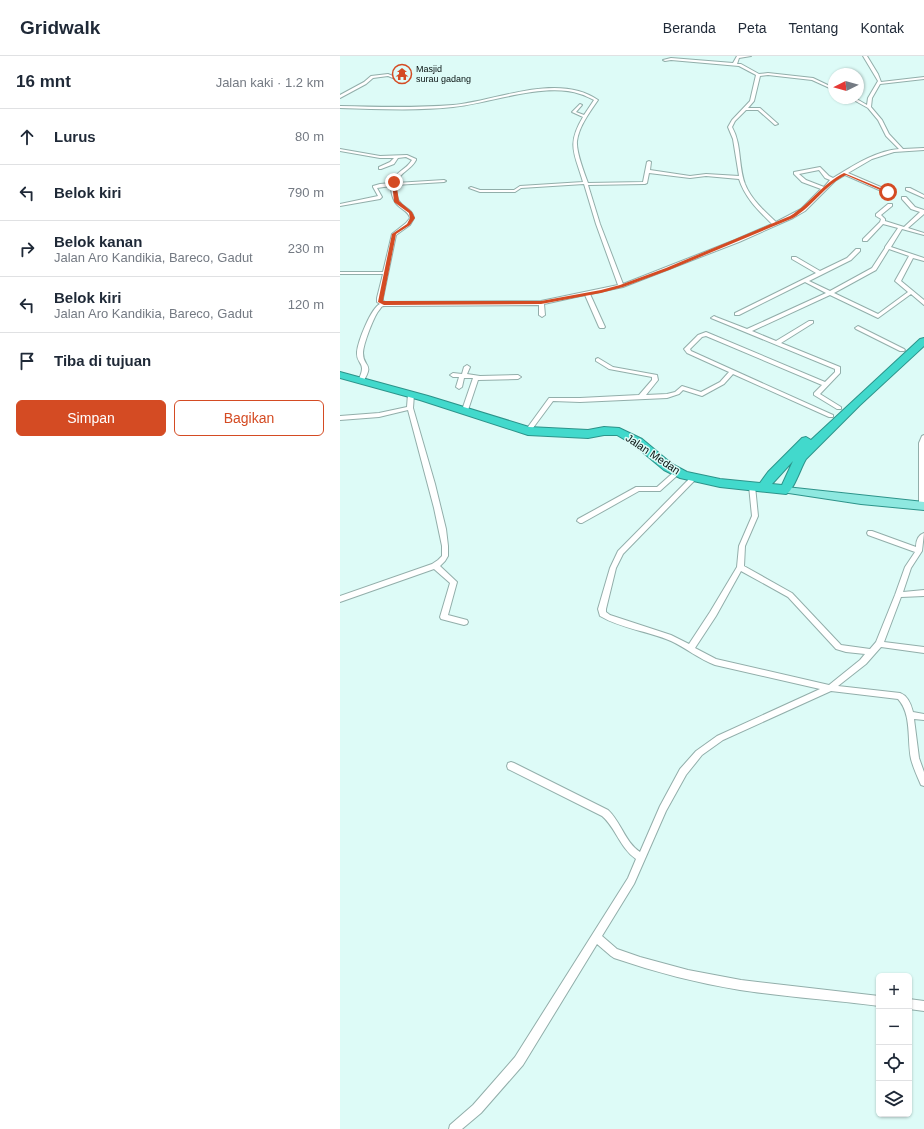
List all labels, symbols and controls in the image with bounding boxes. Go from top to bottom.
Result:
text: Gridwalk [20,17,100,38]
text: Beranda [663,20,716,36]
text: Peta [738,20,767,36]
text: Tentang [789,20,838,36]
text: Kontak [860,20,904,36]
temple icon: Masjid surau gadang [391,63,413,85]
place label: Masjid surau gadang [416,64,471,84]
north arrow [828,68,864,104]
text: 16 mnt [16,72,71,91]
text: Jalan kaki · 1.2 km [216,75,324,90]
icon: ahead [16,126,38,148]
text: Lurus [54,128,96,145]
text: 80 m [295,129,324,144]
route end [385,173,403,191]
icon: left [16,182,38,204]
route start [879,183,897,201]
text: Belok kiri [54,184,122,201]
text: 790 m [288,185,324,200]
text: Belok kanan [54,233,142,250]
icon: right [16,238,38,260]
text: 230 m [288,241,324,256]
text: Jalan Aro Kandikia, Bareco, Gadut [54,250,253,265]
text: Belok kiri [54,289,122,306]
icon: left [16,294,38,316]
text: 120 m [288,297,324,312]
text: Jalan Aro Kandikia, Bareco, Gadut [54,306,253,321]
icon: arrive [16,350,38,372]
text: Tiba di tujuan [54,352,151,369]
button: Simpan [16,400,166,436]
button: Bagikan [174,400,324,436]
street label: Jalan Medan [624,431,682,477]
map controls [876,973,912,1117]
button: + [876,973,912,1009]
button: − [876,1009,912,1045]
button: locate [876,1045,912,1081]
button: layers [876,1081,912,1117]

